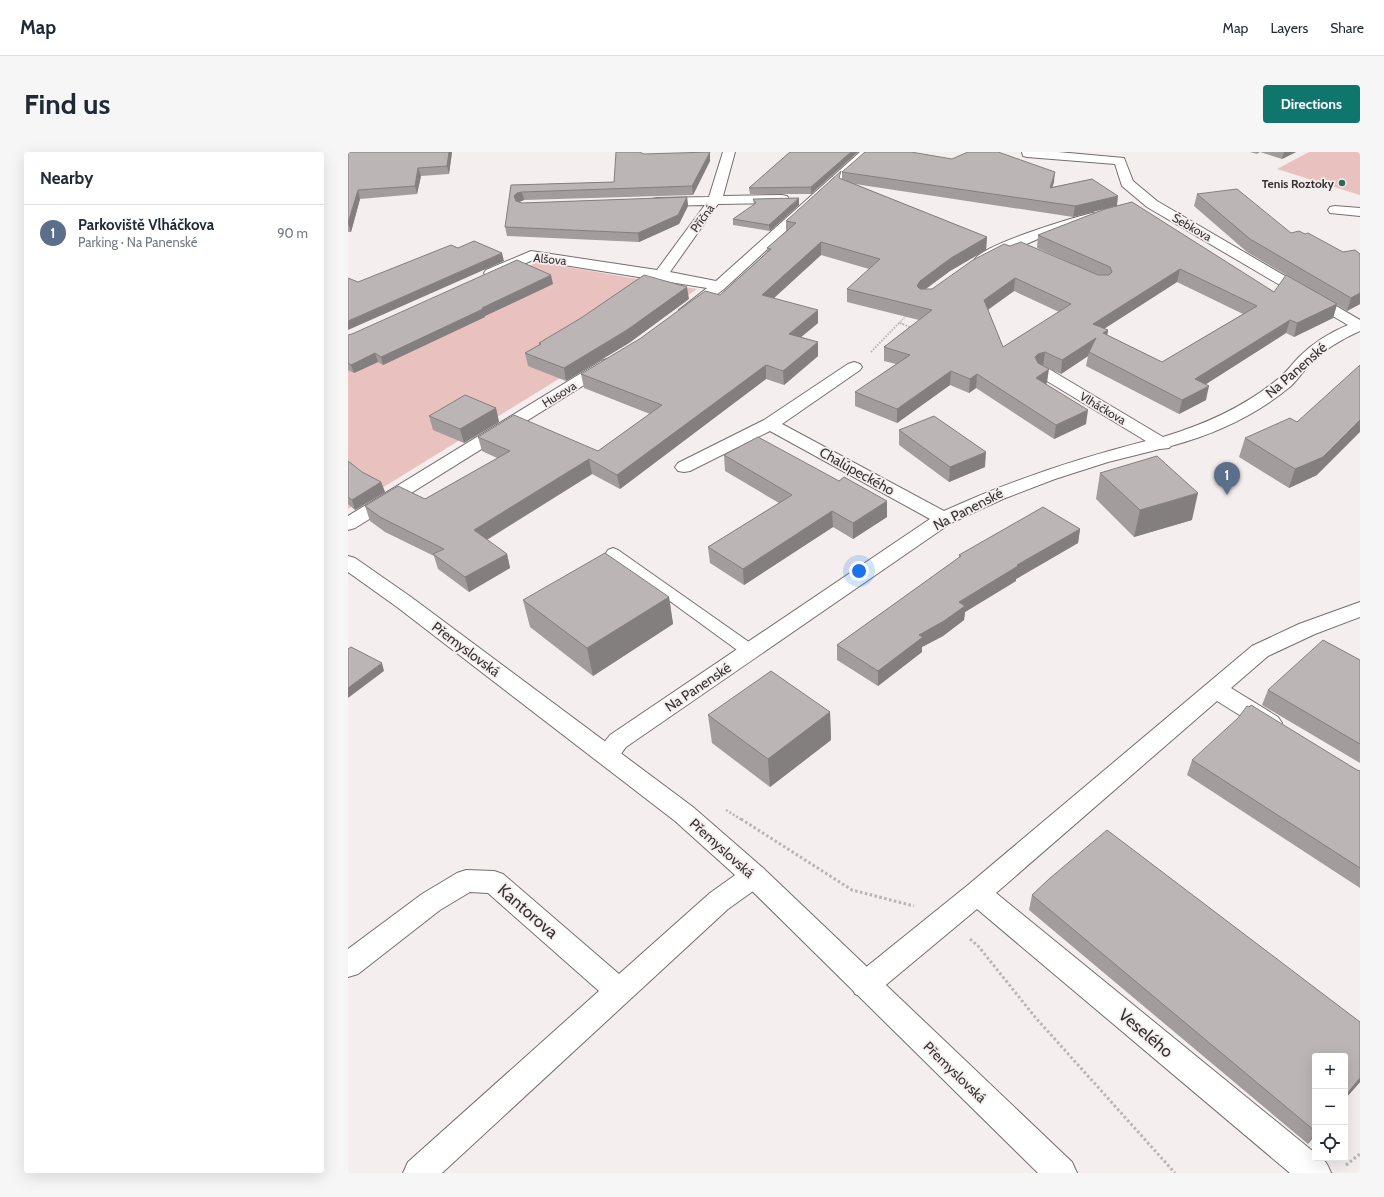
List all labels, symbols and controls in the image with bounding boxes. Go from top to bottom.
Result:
text: Map [20,16,56,39]
text: Map [1223,19,1248,37]
text: Layers [1270,19,1308,37]
text: Share [1330,19,1364,37]
button: Directions [1263,85,1360,123]
text: Find us [24,87,110,121]
text: Nearby [40,168,93,188]
place label: Tenis Roztoky [1262,176,1335,191]
marker: Tenis Roztoky [1337,178,1347,188]
street label: Příčná [687,201,717,235]
street label: Šebkova [1170,210,1215,244]
text: Parkoviště Vlháčkova [78,216,214,234]
text: 1 [51,225,55,241]
text: 90 m [277,225,308,241]
text: Parking · Na Panenské [78,234,197,250]
street label: Alšova [533,250,568,268]
street label: Na Panenské [1261,338,1331,402]
street label: Husova [539,378,579,410]
street label: Vlháčkova [1077,388,1129,428]
street label: Chalúpeckého [816,443,898,499]
pin: 1 [1214,462,1240,495]
street label: Na Panenské [930,484,1006,534]
your location [849,561,869,581]
street label: Přemyslovská [428,617,504,681]
street label: Na Panenské [662,658,734,716]
street label: Přemyslovská [686,814,758,882]
street label: Kantorova [494,880,563,943]
street label: Veselého [1115,1004,1177,1062]
street label: Přemyslovská [920,1037,991,1107]
map controls [1312,1053,1348,1161]
button: + [1312,1053,1348,1089]
button: − [1312,1089,1348,1125]
button: locate [1312,1125,1348,1161]

